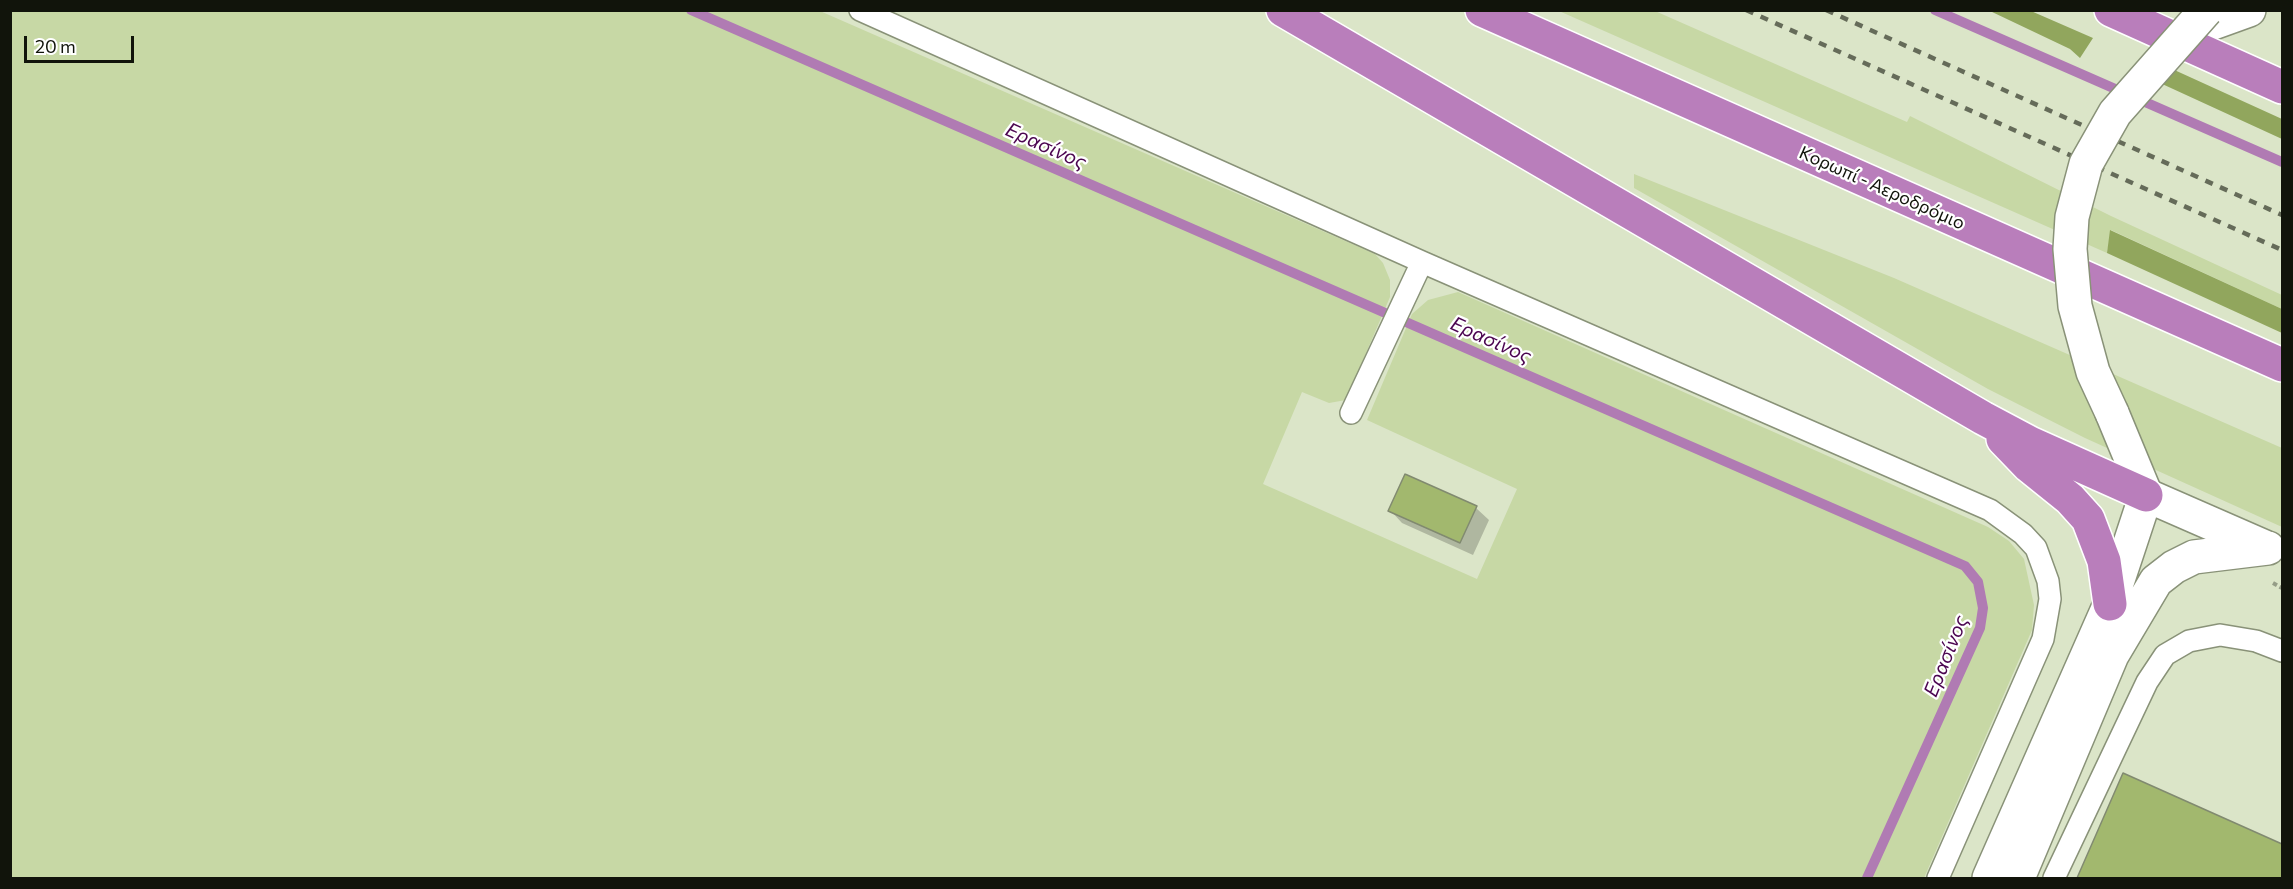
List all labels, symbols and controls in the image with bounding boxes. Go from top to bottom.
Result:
scale bar [27,24,136,62]
text: 20 m [35,35,76,57]
water label: Ερασίνος [1002,118,1090,174]
street label: Κορωπί - Αεροδρόμιο [1796,142,1968,234]
water label: Ερασίνος [1447,312,1535,368]
water label: Ερασίνος [1919,612,1973,700]

